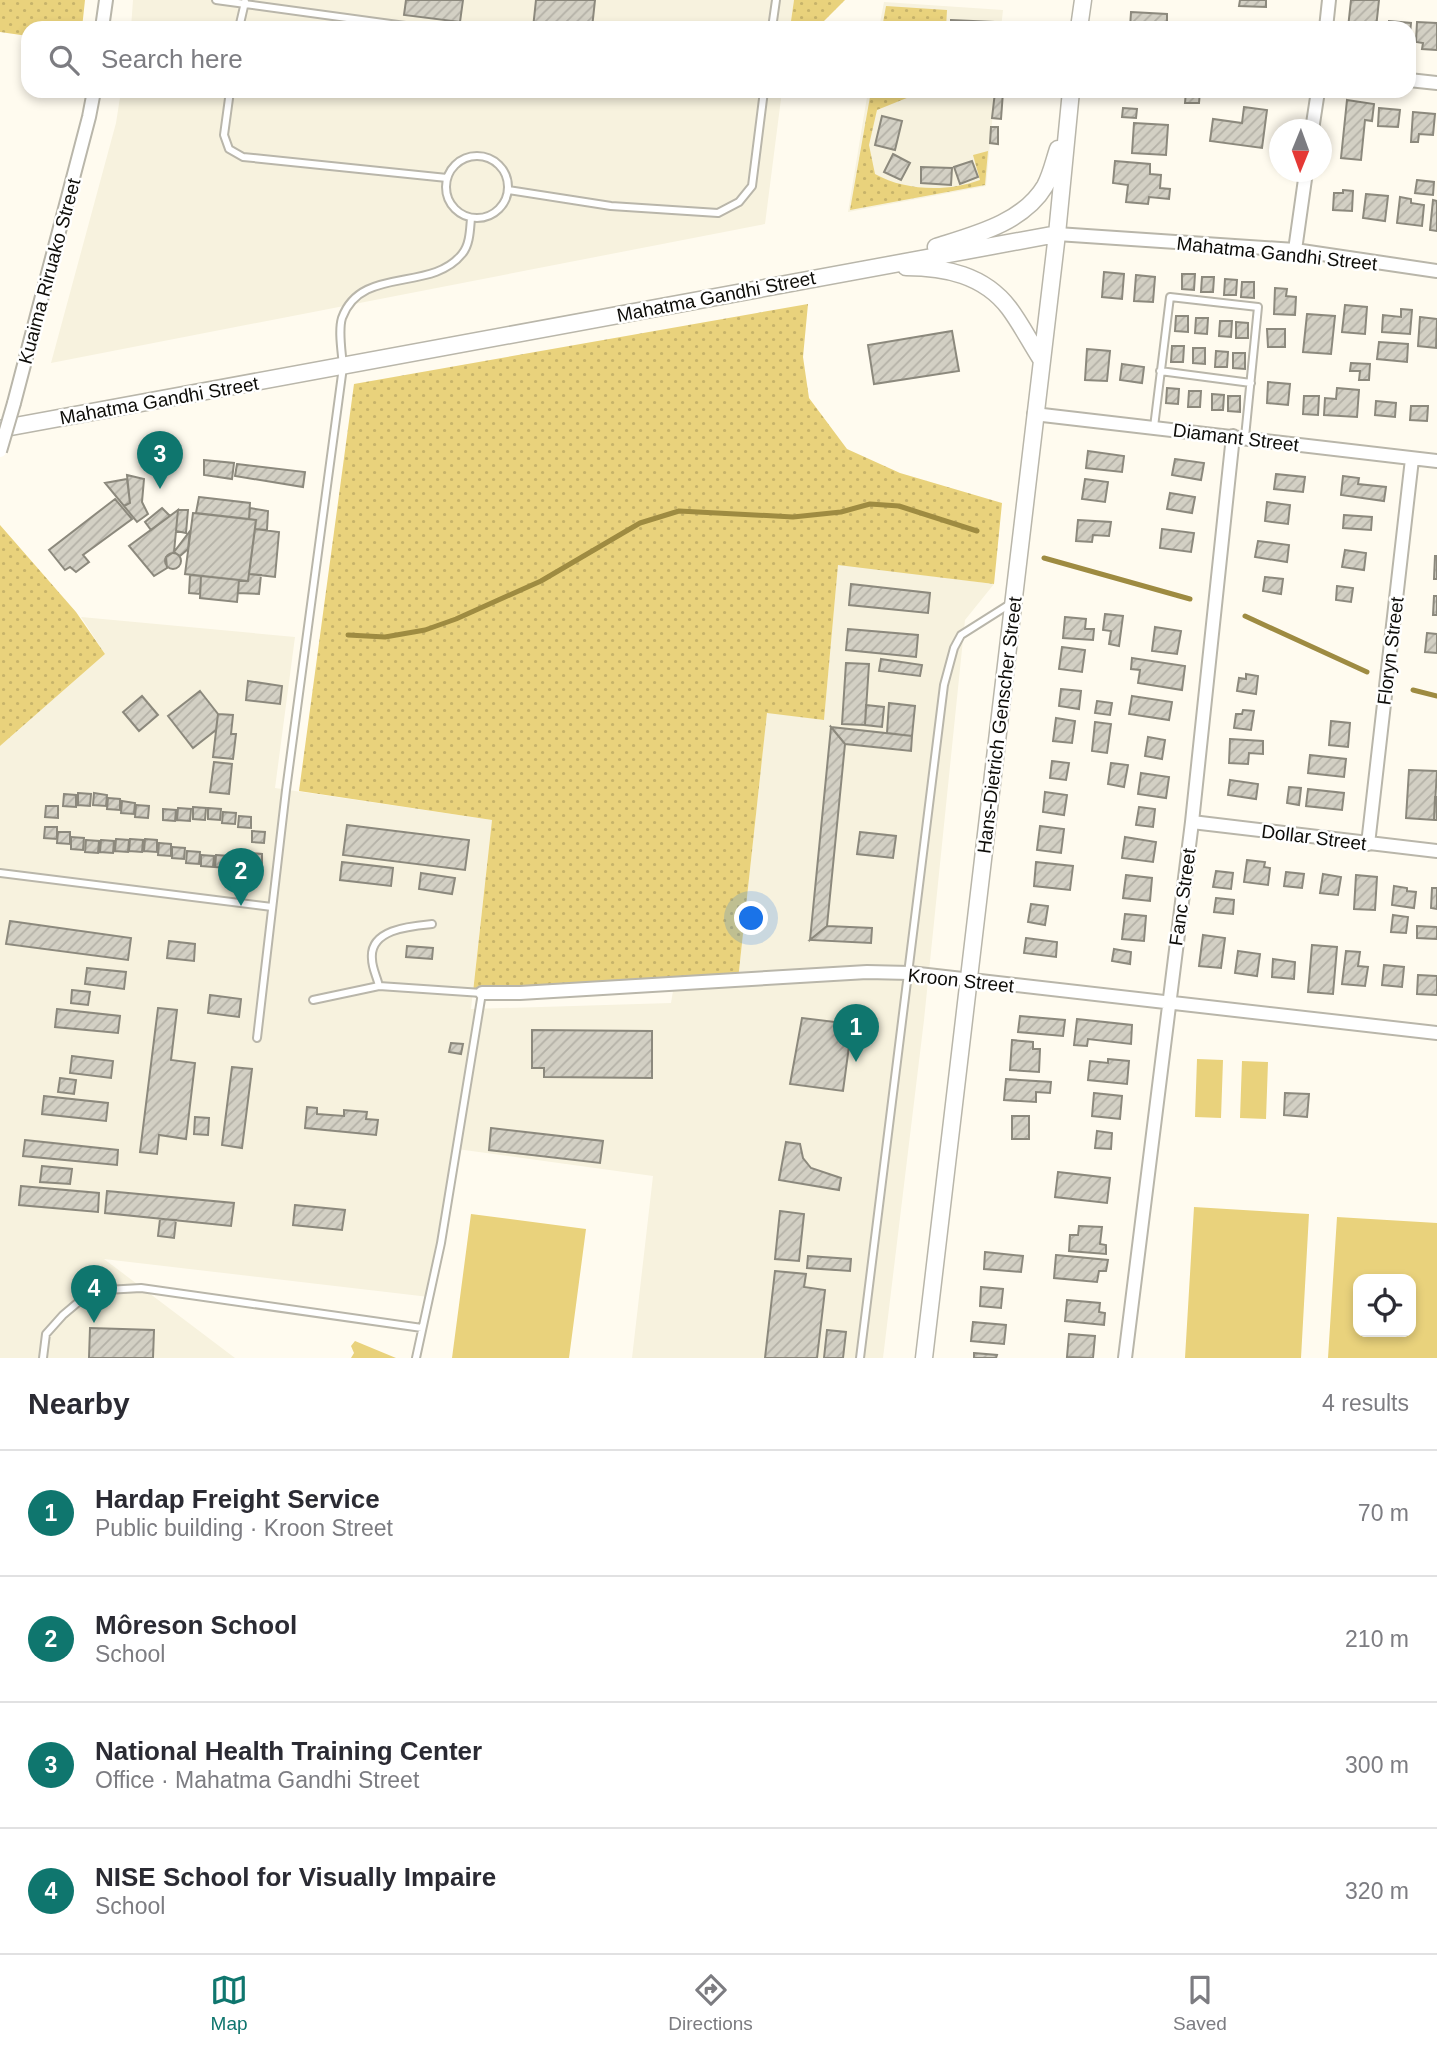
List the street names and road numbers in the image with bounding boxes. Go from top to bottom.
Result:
street label: Kuaima Riruako Street [15,175,85,366]
street label: Mahatma Gandhi Street [1176,233,1379,275]
street label: Mahatma Gandhi Street [615,267,818,326]
street label: Mahatma Gandhi Street [58,373,261,428]
street label: Diamant Street [1172,419,1301,456]
street label: Hans-Dietrich Genscher Street [973,595,1026,855]
street label: Floryn Street [1373,595,1408,706]
street label: Dollar Street [1260,821,1368,854]
street label: Fanc Street [1165,846,1200,947]
street label: Kroon Street [907,964,1016,997]

